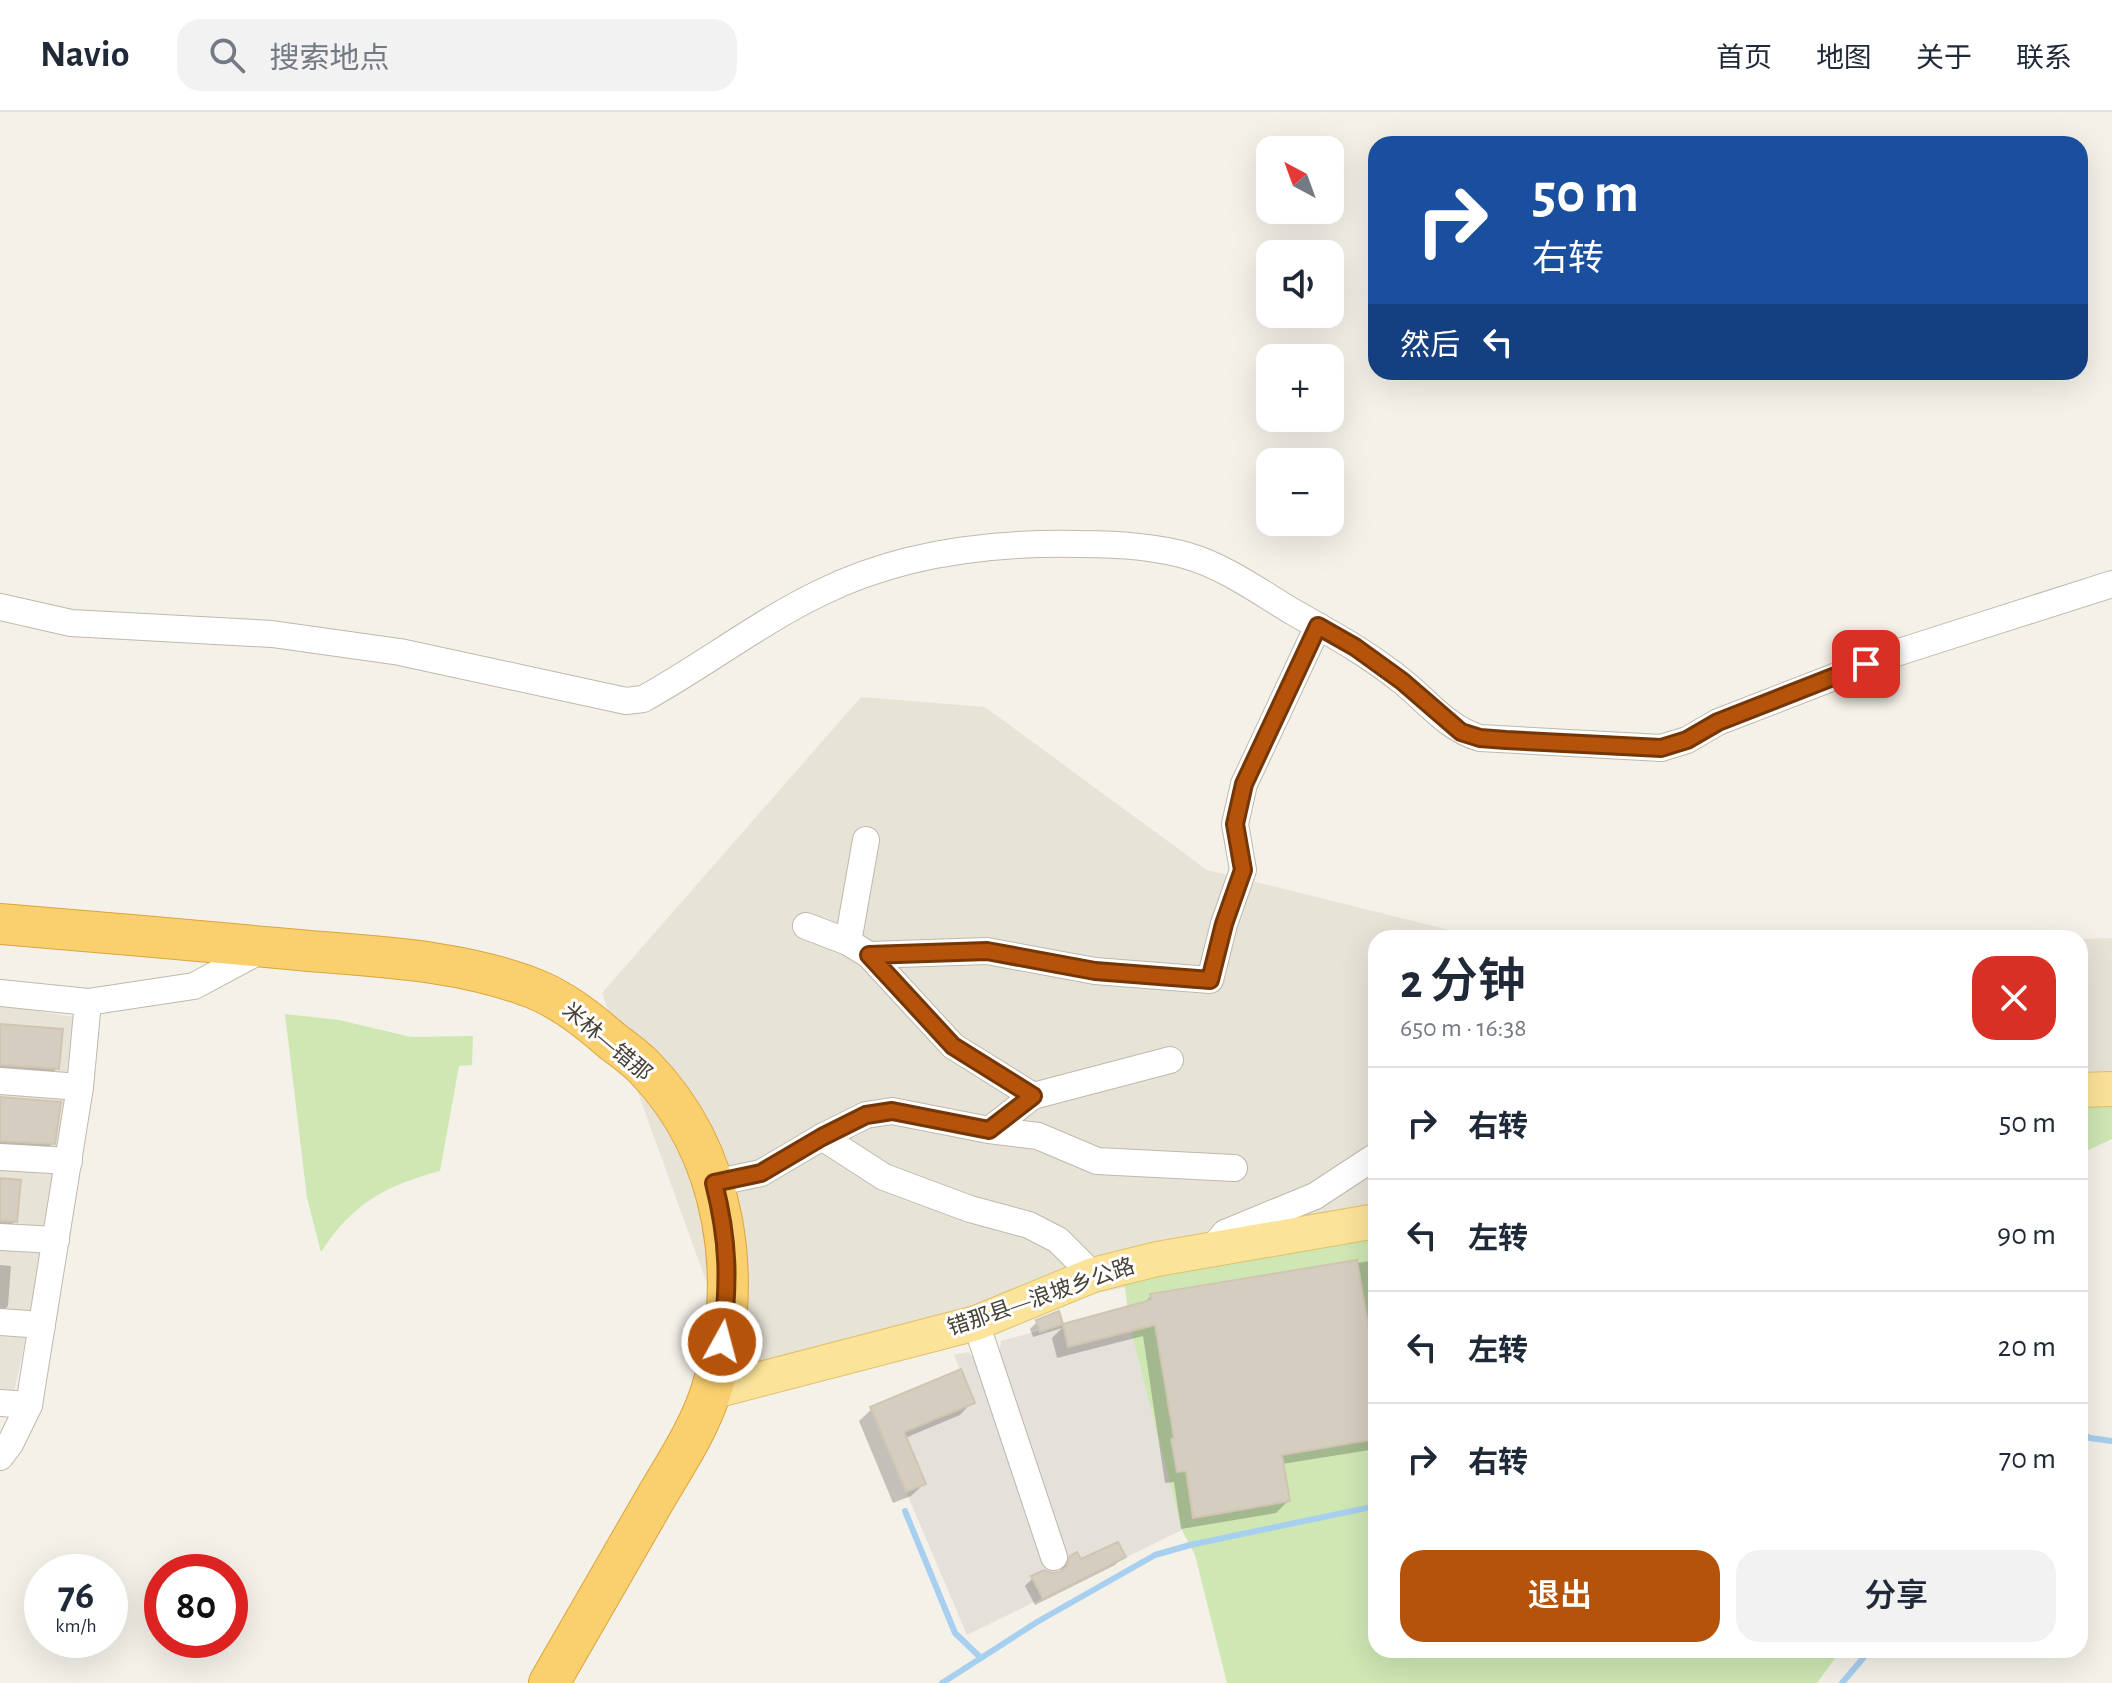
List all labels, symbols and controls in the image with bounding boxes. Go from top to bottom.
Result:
search box [177,19,737,91]
icon: search [205,33,249,77]
text: Navio [40,36,129,74]
text: 搜索地点 [269,44,389,74]
text: 首页 [1716,45,1772,73]
text: 地图 [1816,45,1872,73]
text: 关于 [1916,45,1972,73]
text: 联系 [2016,45,2072,73]
north arrow [1256,136,1344,224]
map controls [1256,136,1344,536]
text: 50 m [1532,166,1639,222]
icon: right [1400,168,1504,272]
button: sound [1256,240,1344,328]
text: 右转 [1532,241,1604,277]
icon: left [1476,320,1520,364]
text: 然后 [1400,331,1460,361]
button: + [1256,344,1344,432]
button: − [1256,448,1344,536]
pin [1832,630,1900,698]
icon: arrive [1844,642,1888,686]
button: close [1972,956,2056,1040]
text: 2 分钟 [1400,959,1526,1007]
street label: 米林—错那 [558,998,656,1085]
text: 650 m · 16:38 [1400,1015,1527,1041]
icon: right [1400,1101,1444,1145]
text: 50 m [1999,1108,2056,1138]
text: 右转 [1468,1112,1528,1142]
icon: left [1400,1213,1444,1257]
text: 90 m [1997,1220,2056,1250]
text: 左转 [1468,1224,1528,1254]
street label: 错那县—浪坡乡公路 [944,1254,1137,1339]
position arrow [680,1300,764,1384]
icon: left [1400,1325,1444,1369]
text: 20 m [1998,1332,2056,1362]
text: 左转 [1468,1336,1528,1366]
icon: right [1400,1437,1444,1481]
text: 70 m [1999,1444,2056,1474]
text: 右转 [1468,1448,1528,1478]
button: 退出 [1400,1550,1720,1642]
button: 分享 [1736,1550,2056,1642]
speed limit sign: 80 [144,1554,248,1658]
text: 76 [58,1576,94,1616]
text: km/h [55,1616,97,1636]

